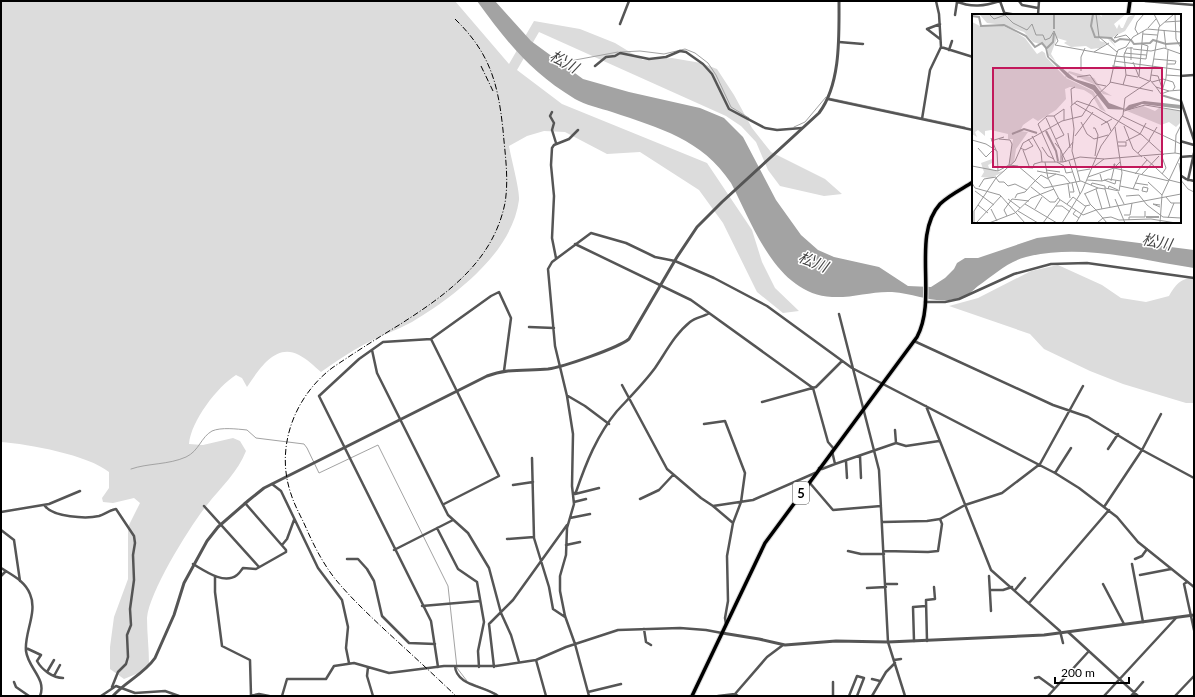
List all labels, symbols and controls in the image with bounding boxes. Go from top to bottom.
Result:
inset map [972,14,1181,223]
water label: 松川 [547,46,584,77]
water label: 松川 [1141,229,1176,253]
water label: 松川 [796,247,833,276]
road number: 5 [793,482,809,504]
scale bar [1055,659,1129,685]
text: 200 m [1061,665,1095,680]

